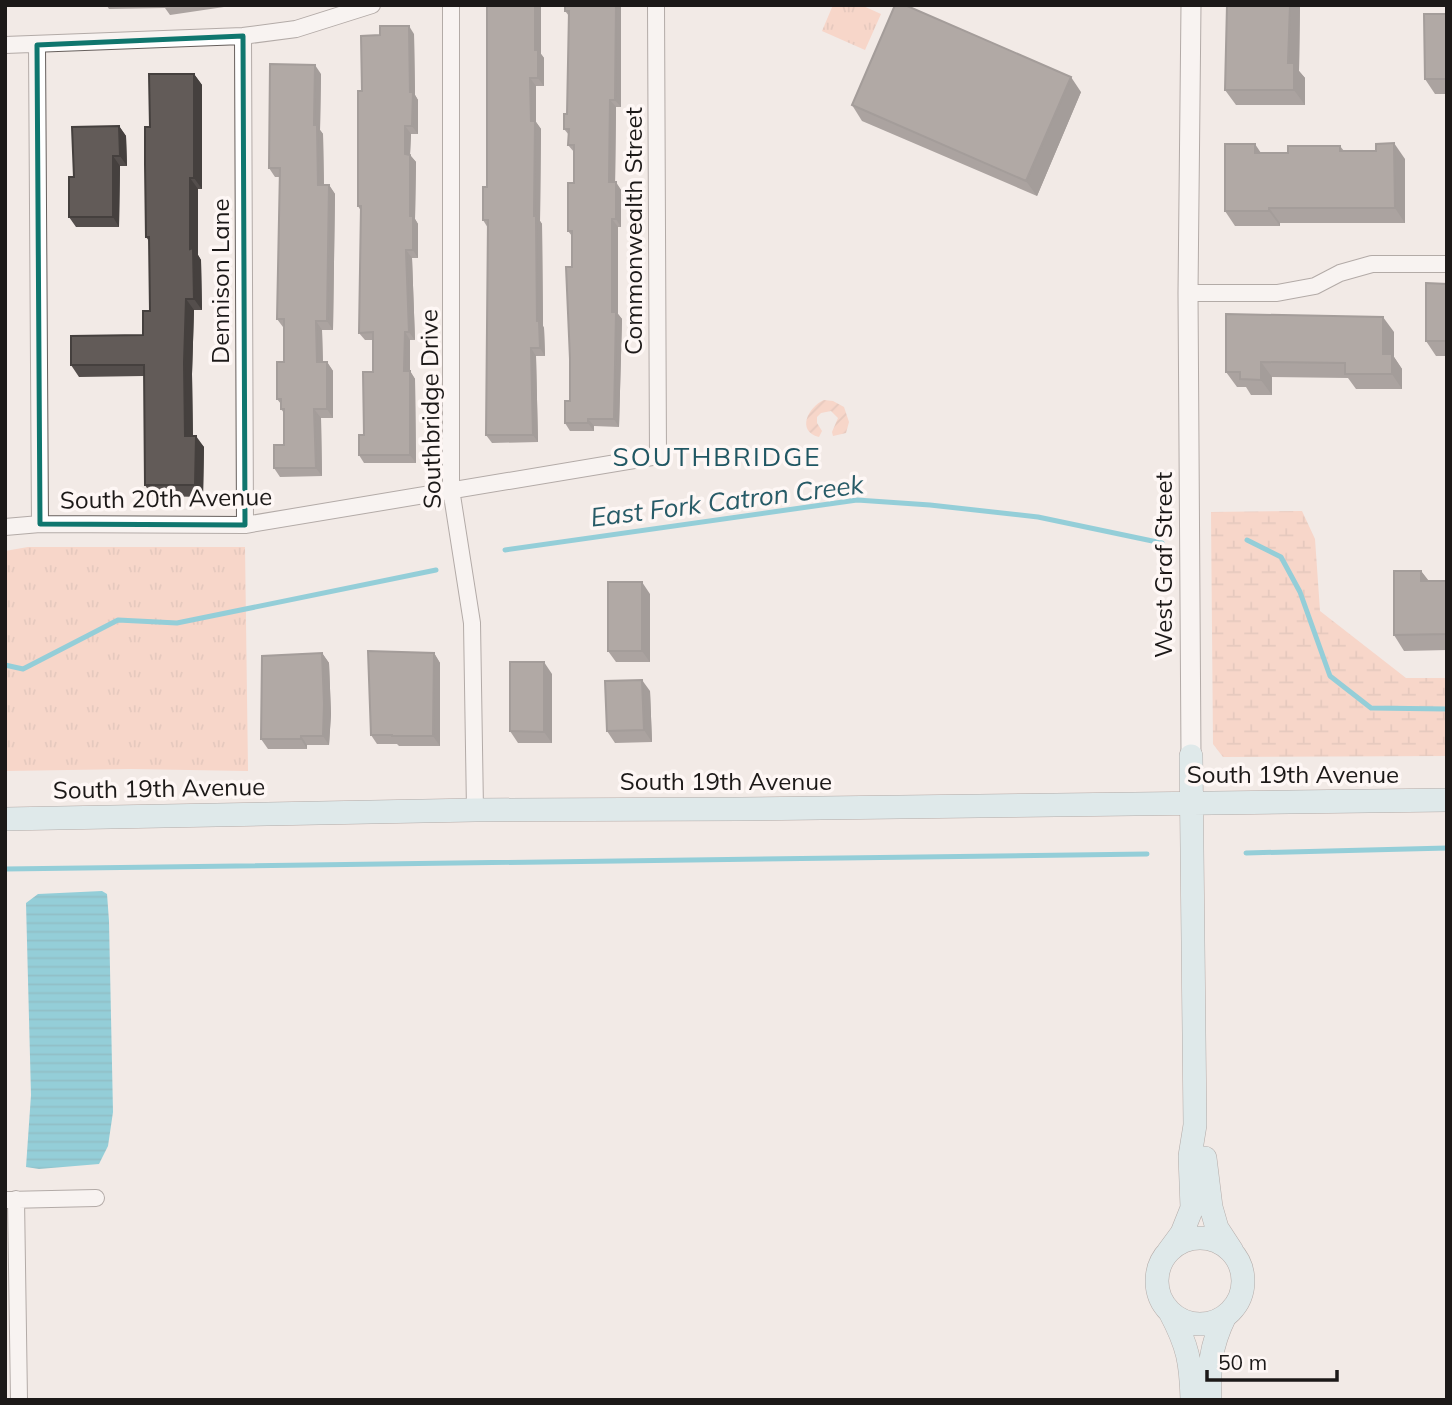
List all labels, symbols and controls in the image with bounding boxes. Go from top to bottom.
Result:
street label: Commonwealth Street [618,107,648,355]
street label: Dennison Lane [205,198,235,364]
street label: Southbridge Drive [413,309,447,509]
district label: SOUTHBRIDGE [613,440,822,473]
water label: East Fork Catron Creek [589,467,866,534]
street label: West Graf Street [1148,472,1178,658]
street label: South 20th Avenue [60,481,272,515]
street label: South 19th Avenue [1187,759,1399,789]
street label: South 19th Avenue [620,766,832,796]
street label: South 19th Avenue [53,771,265,805]
scale bar [1207,1338,1336,1382]
text: 50 m [1218,1349,1267,1375]

